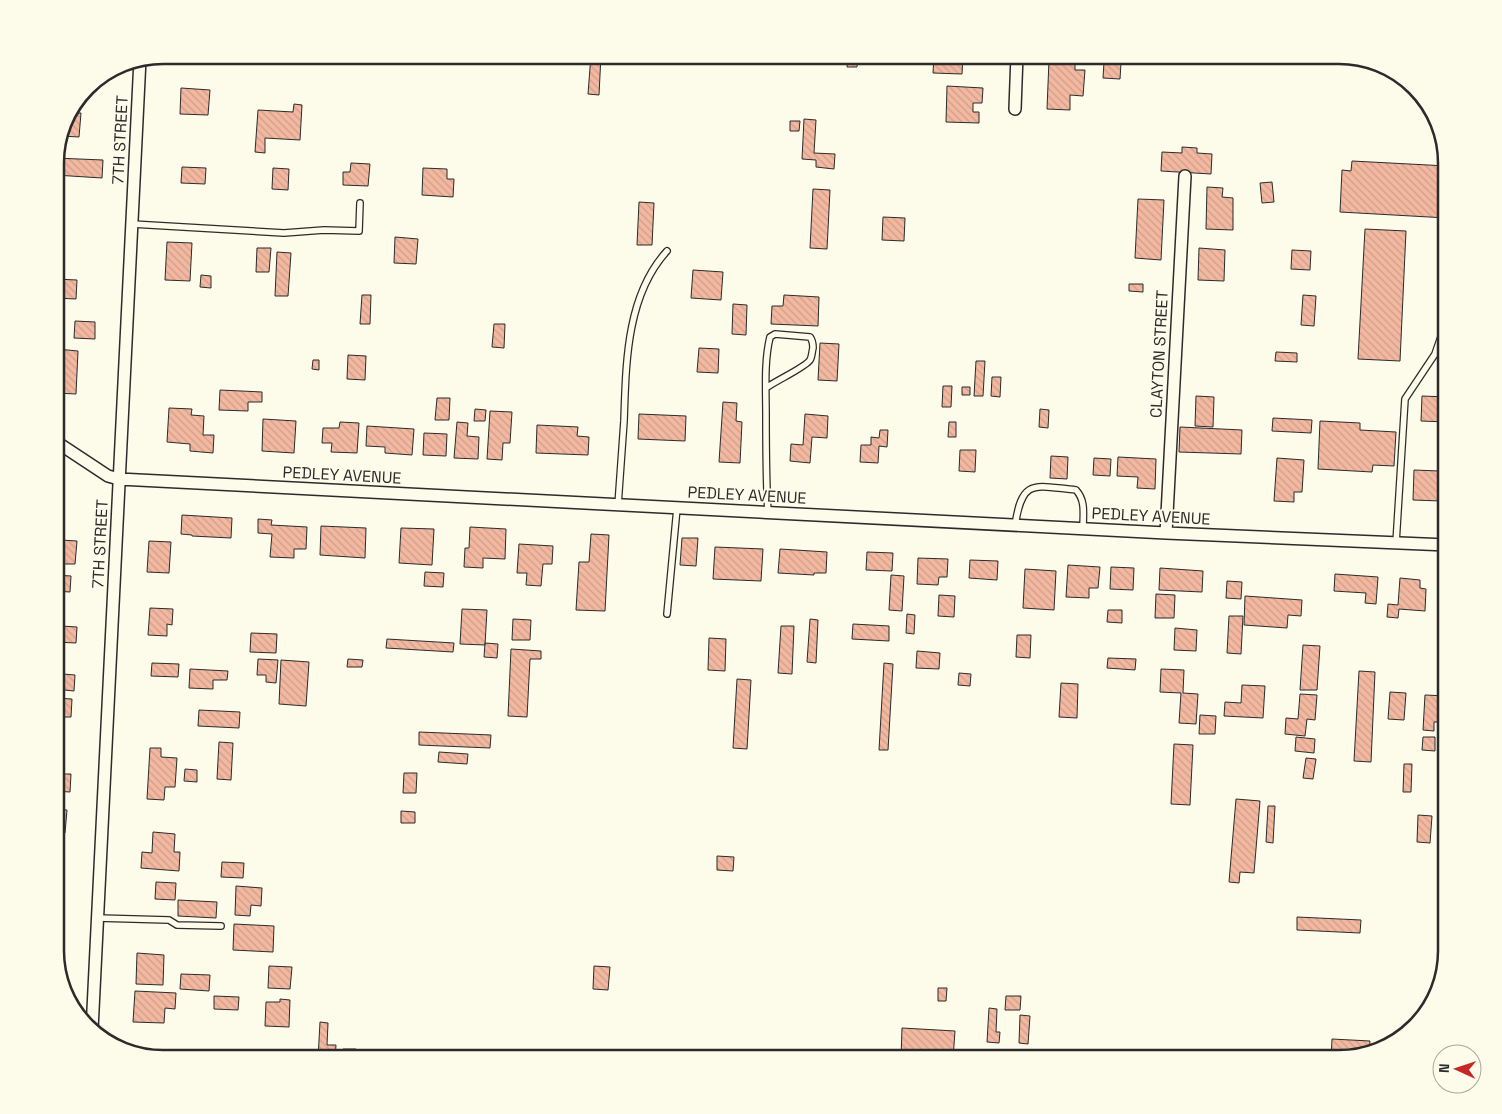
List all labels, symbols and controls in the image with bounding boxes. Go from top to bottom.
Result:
street label: 7TH STREET [107,95,133,185]
street label: CLAYTON STREET [1145,289,1173,419]
street label: PEDLEY AVENUE [282,461,402,489]
street label: PEDLEY AVENUE [687,481,807,509]
street label: 7TH STREET [87,499,113,589]
street label: PEDLEY AVENUE [1091,502,1211,530]
north arrow [1432,1044,1482,1094]
text: N [1435,1063,1453,1073]

